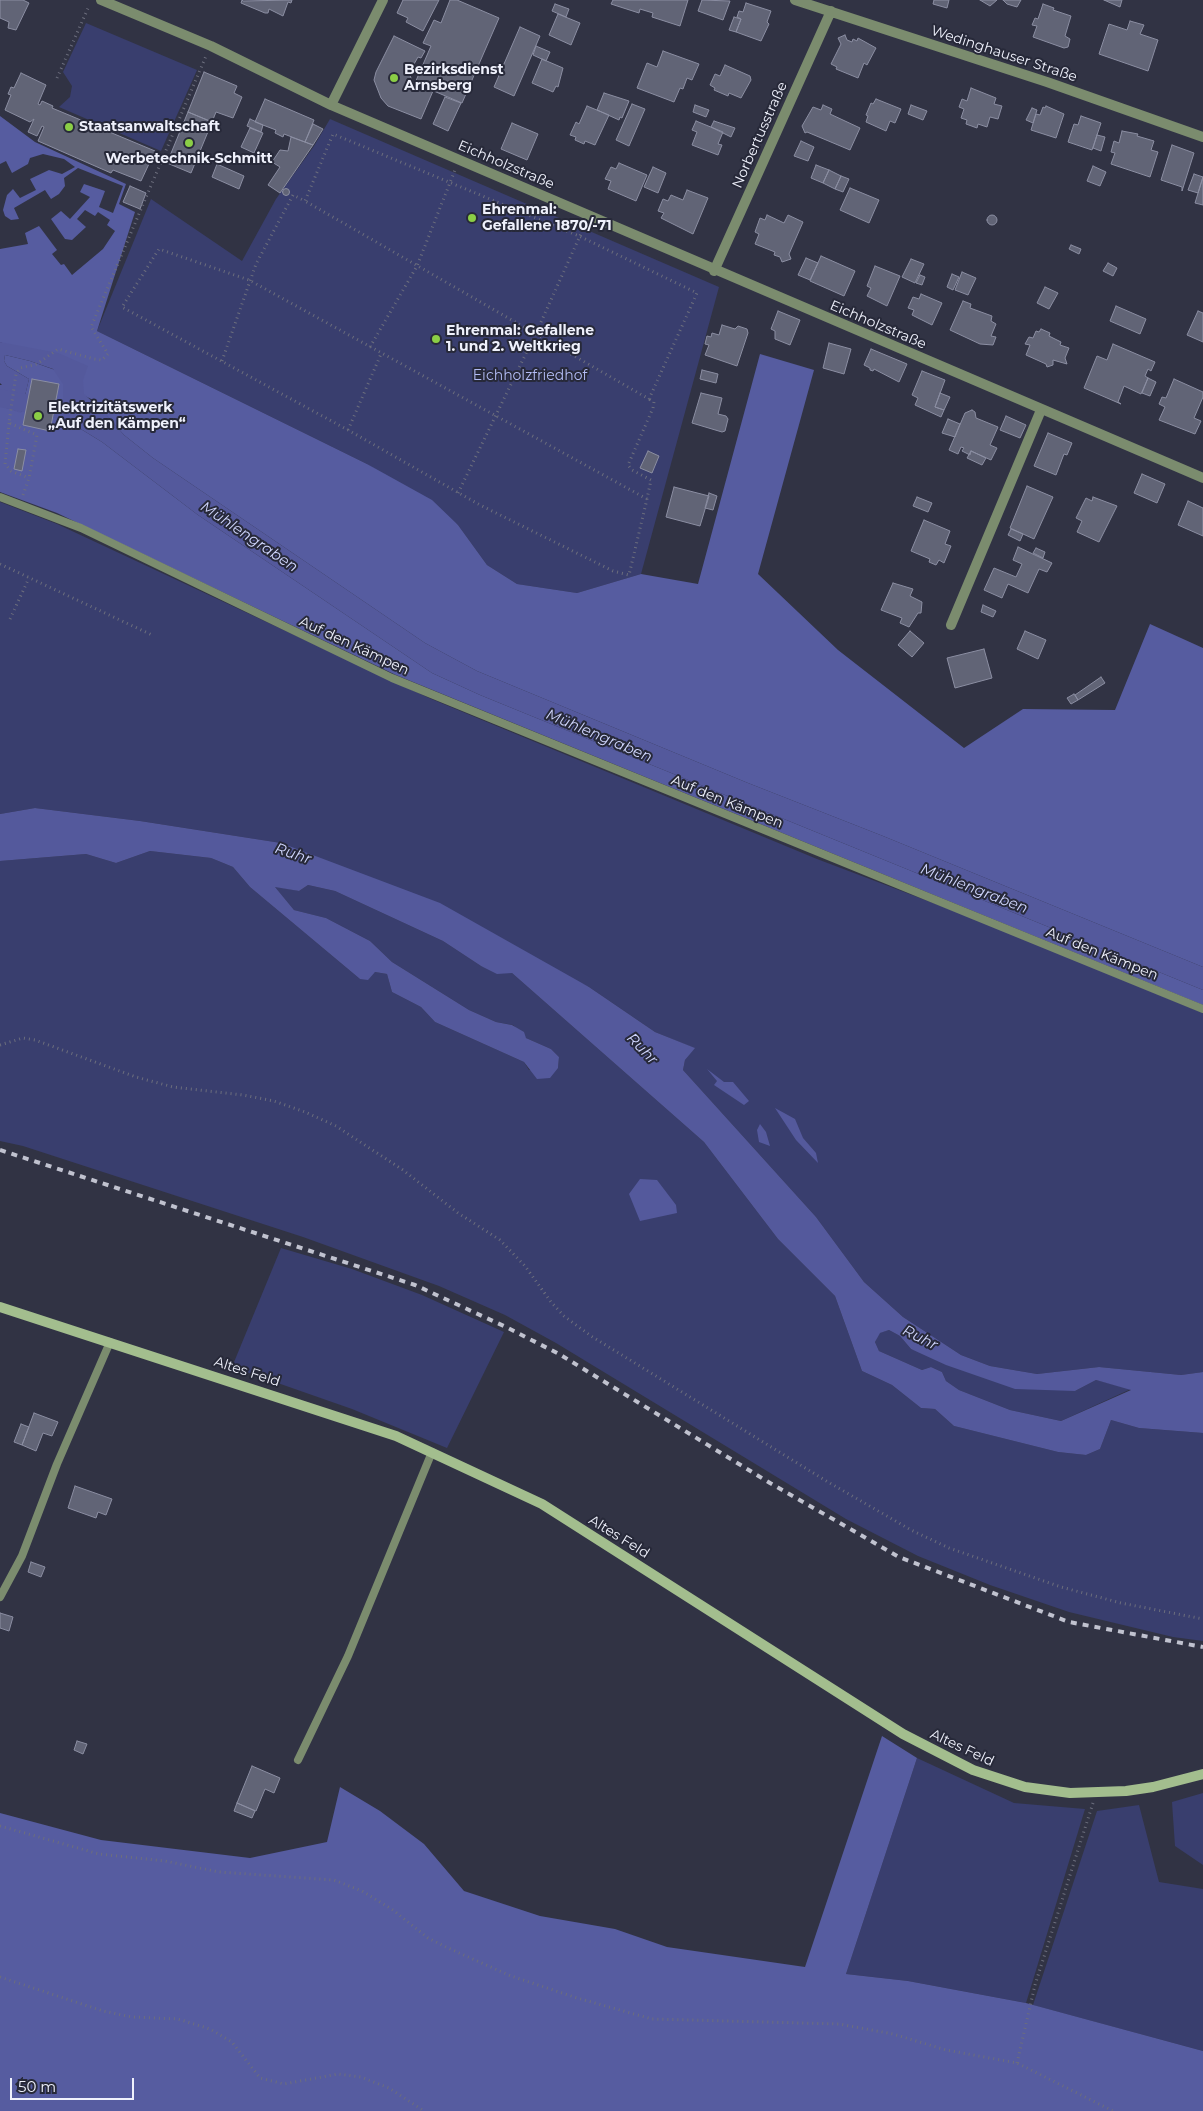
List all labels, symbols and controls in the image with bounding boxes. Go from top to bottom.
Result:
street label: Wedinghauser Straße [929,22,1079,86]
place label: Bezirksdienst Arnsberg [404,62,504,94]
marker: Bezirksdienst Arnsberg [388,72,400,84]
street label: Norbertusstraße [729,79,791,191]
place label: Staatsanwaltschaft [79,119,220,135]
marker: Staatsanwaltschaft [63,121,75,133]
marker: Werbetechnik-Schmitt [183,137,195,149]
street label: Eichholzstraße [455,137,557,193]
place label: Werbetechnik-Schmitt [105,151,273,167]
place label: Ehrenmal: Gefallene 1870/-71 [482,202,612,234]
marker: Ehrenmal: Gefallene 1870/-71 [466,212,478,224]
street label: Eichholzstraße [827,297,929,353]
place label: Ehrenmal: Gefallene 1. und 2. Weltkrieg [446,323,594,356]
marker: Ehrenmal: Gefallene 1. und 2. Weltkrieg [430,333,442,345]
park label: Eichholzfriedhof [473,368,587,384]
place label: Elektrizitätswerk „Auf den Kämpen“ [48,400,186,432]
marker: Elektrizitätswerk „Auf den Kämpen“ [32,410,44,422]
water label: Mühlengraben [197,498,301,576]
street label: Auf den Kämpen [296,613,412,679]
water label: Mühlengraben [543,706,655,766]
street label: Auf den Kämpen [669,772,785,832]
water label: Ruhr [273,839,313,869]
water label: Mühlengraben [918,860,1030,918]
street label: Auf den Kämpen [1044,924,1160,984]
water label: Ruhr [623,1029,661,1069]
water label: Ruhr [899,1322,941,1354]
street label: Altes Feld [212,1353,282,1391]
street label: Altes Feld [586,1512,652,1562]
street label: Altes Feld [927,1726,997,1770]
scale bar [12,2068,136,2100]
text: 50 m [18,2077,56,2096]

